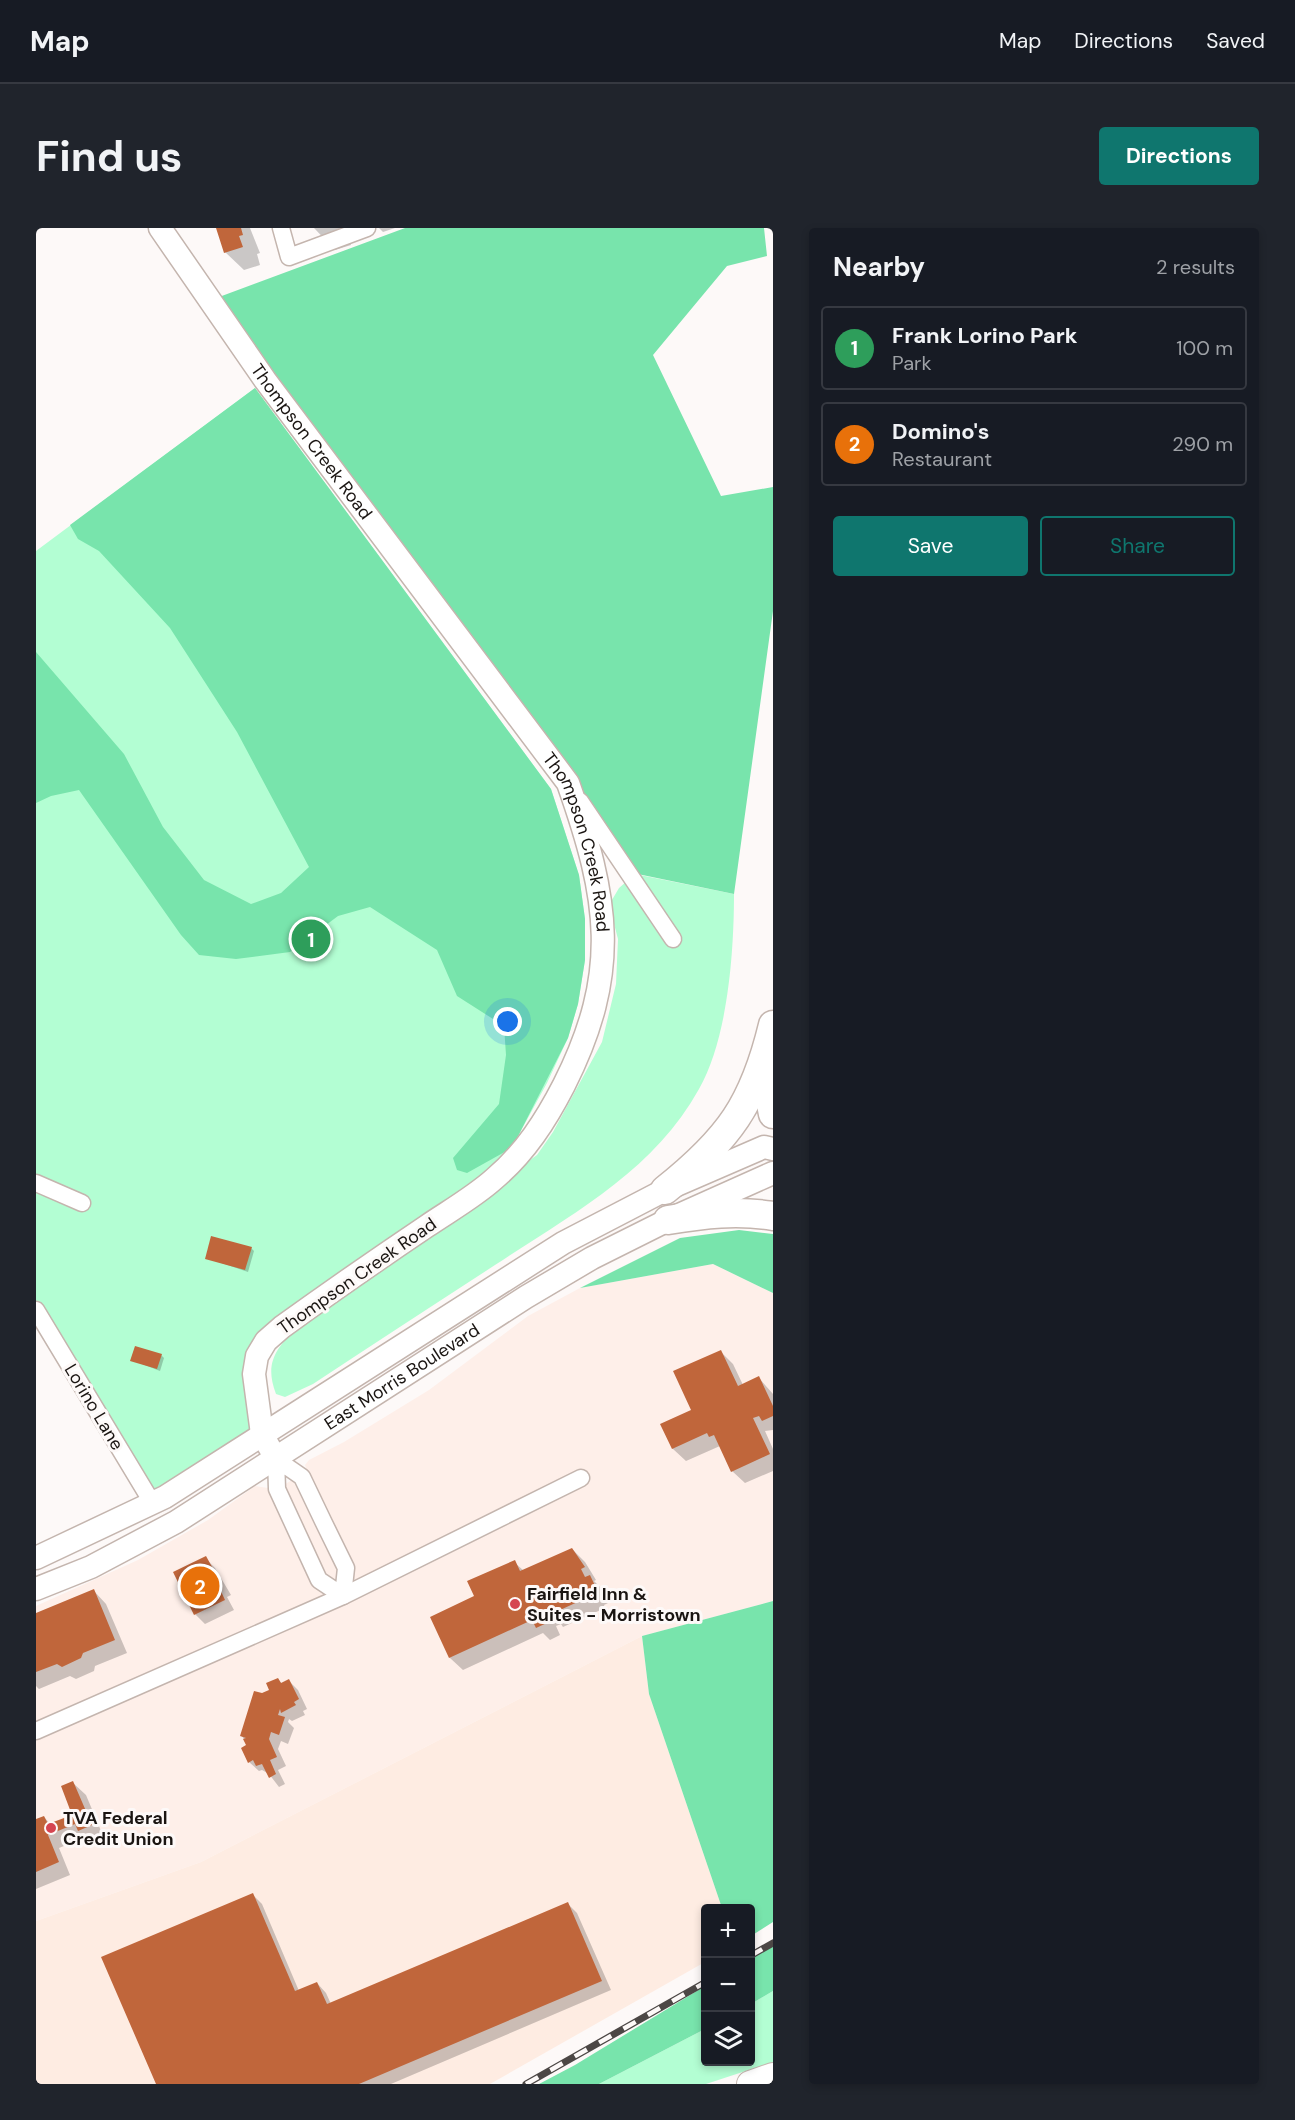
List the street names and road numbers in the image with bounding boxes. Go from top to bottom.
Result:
street label: Thompson Creek Road [245,359,378,524]
street label: Thompson Creek Road [537,748,615,933]
street label: Thompson Creek Road [273,1212,441,1340]
street label: East Morris Boulevard [320,1318,484,1436]
street label: Lorino Lane [59,1360,129,1454]

